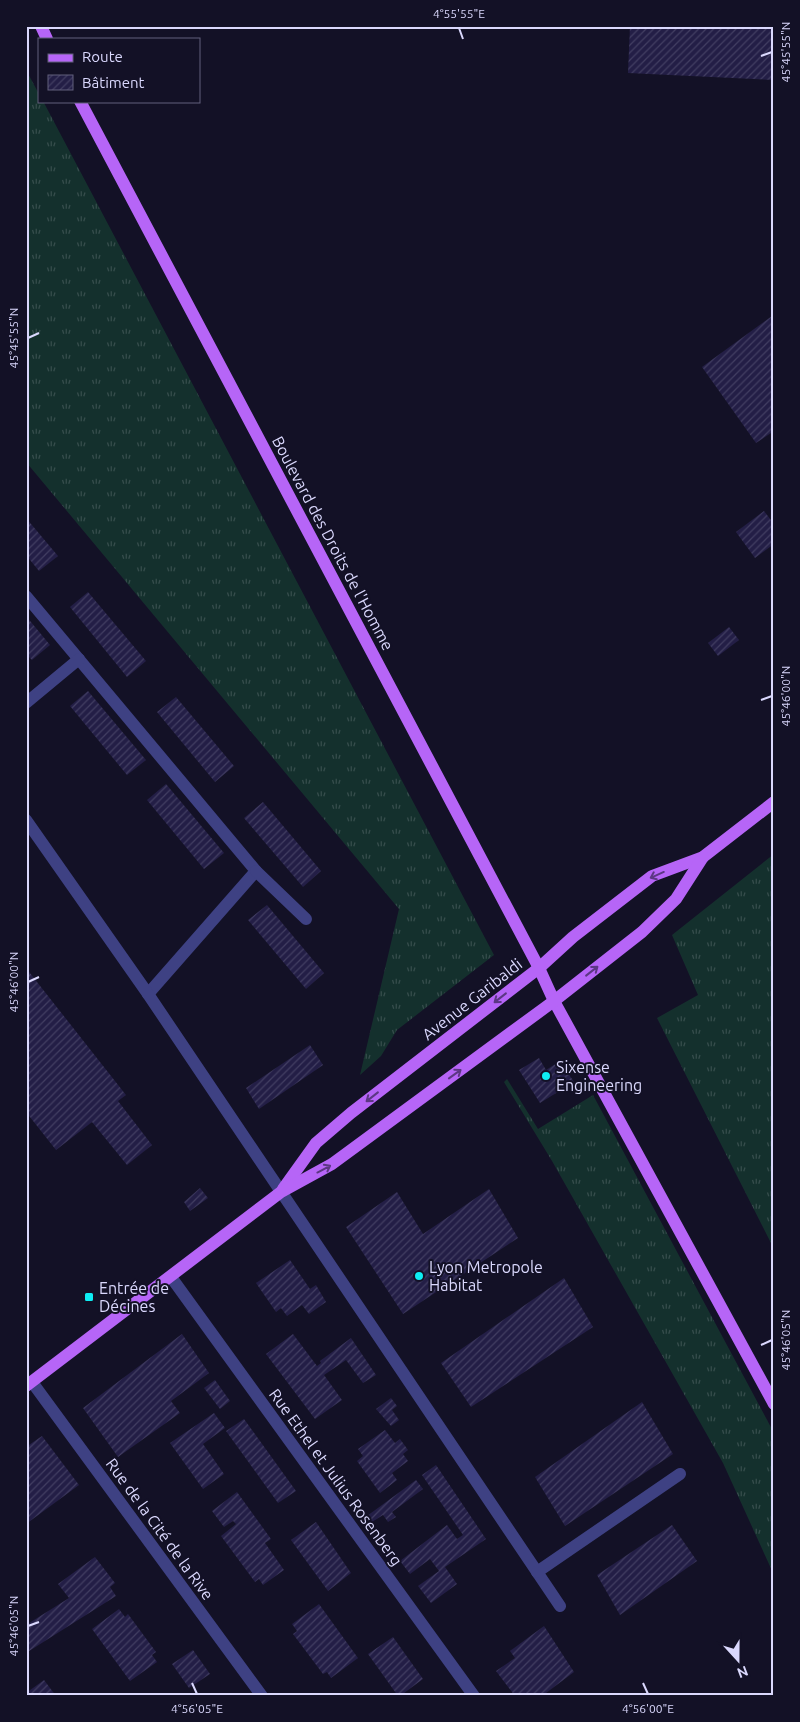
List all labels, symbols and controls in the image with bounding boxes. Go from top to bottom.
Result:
text: 4°55'55"E [433,7,485,20]
text: 45°45'55"N [779,22,792,82]
legend [38,38,200,102]
text: Route [82,48,123,65]
text: Bâtiment [82,74,145,91]
text: 45°45'55"N [7,308,20,368]
street label: Boulevard des Droits de l'Homme [269,433,397,653]
text: 45°46'00"N [779,666,792,726]
one-way arrow [650,871,665,881]
text: 45°46'00"N [7,952,20,1012]
street label: Avenue Garibaldi [419,955,525,1043]
one-way arrow [585,965,598,976]
one-way arrow [494,992,507,1003]
place label: Sixense Engineering [556,1058,642,1094]
one-way arrow [448,1068,461,1079]
marker: Sixense Engineering [540,1070,552,1082]
one-way arrow [365,1092,379,1102]
one-way arrow [316,1163,330,1173]
place label: Lyon Metropole Habitat [429,1258,543,1294]
marker: Lyon Metropole Habitat [413,1270,425,1282]
place label: Entrée de Décines [99,1279,169,1315]
marker: Entrée de Décines [83,1291,95,1303]
text: 45°46'05"N [779,1310,792,1370]
street label: Rue Ethel et Julius Rosenberg [266,1385,406,1569]
street label: Rue de la Cité de la Rive [103,1455,217,1603]
text: 45°46'05"N [7,1596,20,1656]
north arrow [712,1634,762,1684]
text: N [735,1663,750,1681]
text: 4°56'05"E [171,1702,223,1715]
text: 4°56'00"E [622,1702,674,1715]

